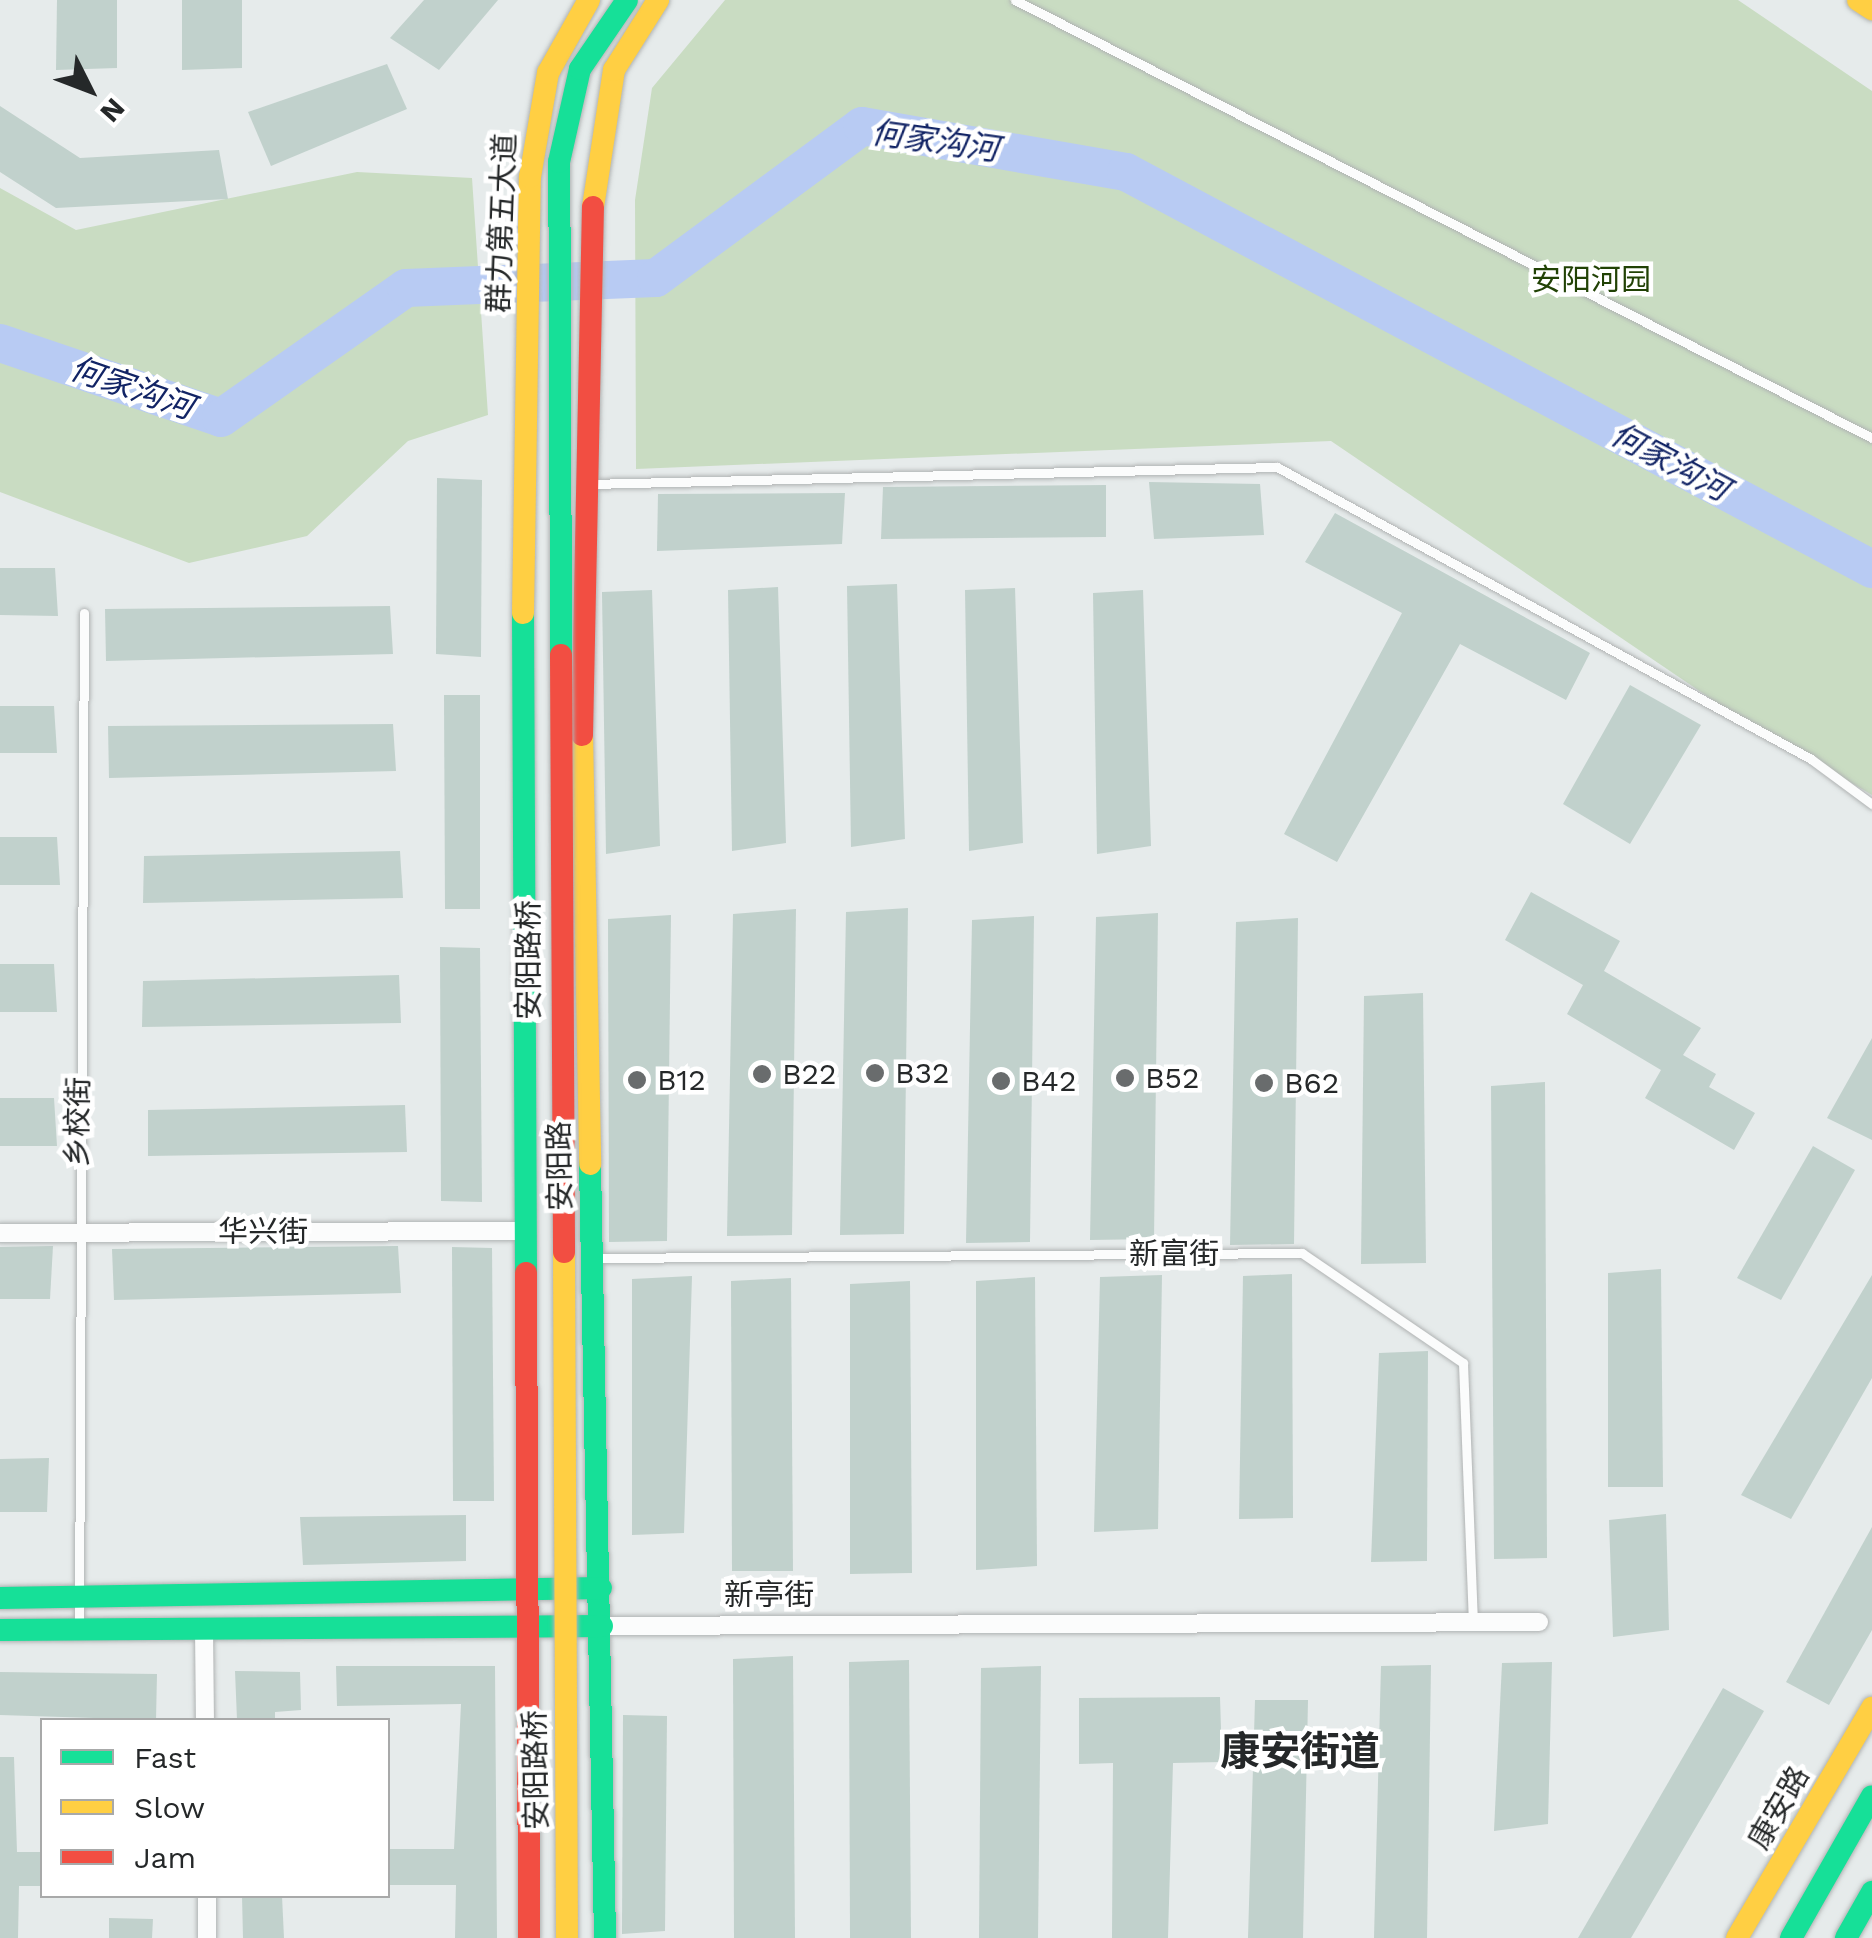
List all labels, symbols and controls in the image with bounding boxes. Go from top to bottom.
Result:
north arrow [40,40,140,140]
text: N [93,92,132,129]
water label: 何家沟河 [869,113,1001,169]
street label: 群力第五大道 [481,132,523,314]
park label: 安阳河园 [1531,262,1651,298]
water label: 何家沟河 [65,349,199,427]
water label: 何家沟河 [1604,415,1736,509]
street label: 安阳路桥 [511,900,547,1020]
place label: B32 [895,1055,950,1091]
place label: B22 [782,1056,837,1092]
place label: B52 [1145,1060,1200,1096]
place label: B12 [657,1062,706,1098]
marker: B32 [864,1062,886,1084]
marker: B22 [751,1063,773,1085]
place label: B42 [1021,1063,1076,1099]
place label: B62 [1284,1065,1339,1101]
marker: B52 [1114,1067,1136,1089]
marker: B12 [626,1069,648,1091]
marker: B42 [990,1070,1012,1092]
marker: B62 [1253,1072,1275,1094]
street label: 乡校街 [59,1077,97,1167]
street label: 安阳路 [541,1121,579,1211]
street label: 华兴街 [218,1214,308,1250]
street label: 新富街 [1129,1236,1219,1272]
street label: 新亭街 [724,1577,814,1613]
street label: 安阳路桥 [517,1710,555,1830]
legend [40,1718,390,1898]
district label: 康安街道 [1220,1728,1380,1776]
text: Fast [134,1740,196,1775]
street label: 康安路 [1741,1760,1817,1856]
text: Slow [134,1790,205,1825]
text: Jam [134,1840,196,1875]

